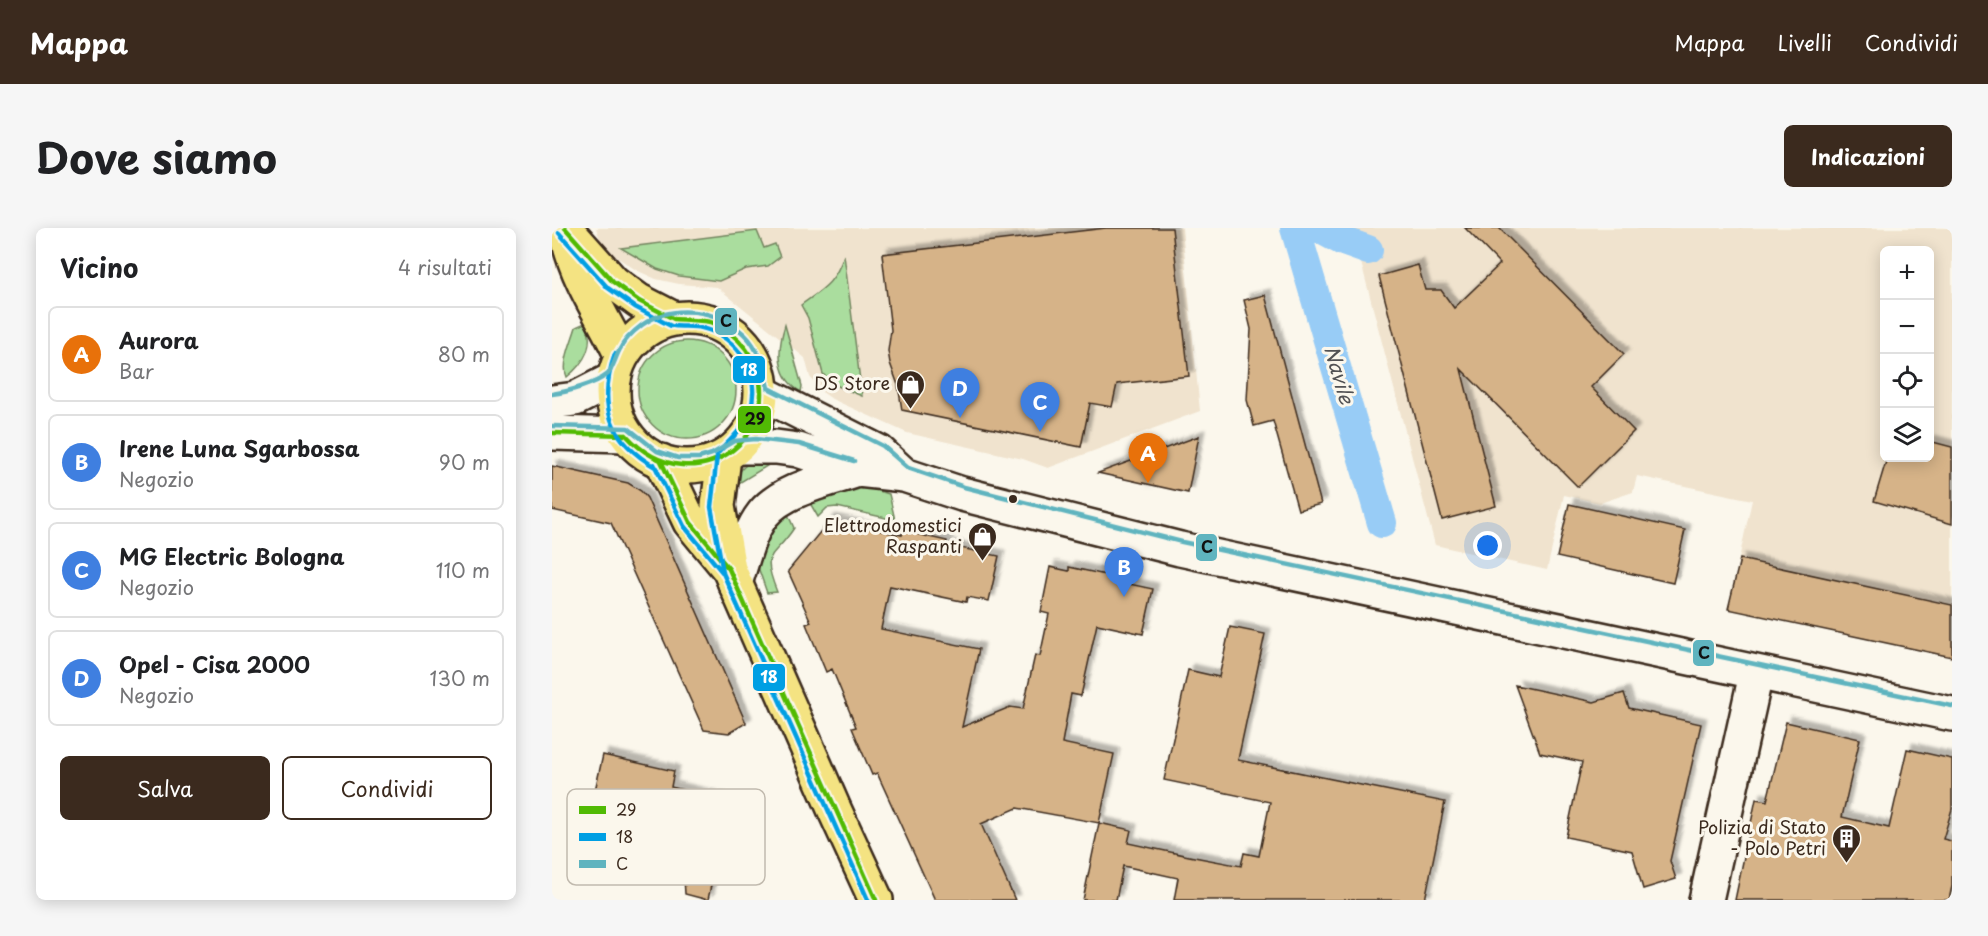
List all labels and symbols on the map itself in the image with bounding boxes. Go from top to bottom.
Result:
line badge: C [714,307,738,336]
text: C [720,308,732,332]
water label: Navile [1317,342,1363,408]
line badge: 18 [732,355,766,384]
text: 18 [740,357,758,381]
shop icon: DS Store [895,368,927,410]
pin: D [940,368,980,418]
place label: DS Store [814,369,890,396]
pin: C [1020,382,1060,432]
line badge: 29 [737,405,772,434]
text: 29 [745,406,765,430]
pin: A [1128,434,1168,483]
unlabelled marker [1007,493,1019,505]
place label: Elettrodomestici Raspanti [824,511,962,559]
shop icon: Elettrodomestici Raspanti [967,520,999,562]
your location [1473,531,1502,560]
line badge: C [1195,533,1218,562]
text: C [1201,534,1213,558]
pin: B [1104,548,1144,597]
line badge: C [1692,639,1715,667]
text: C [1698,640,1710,664]
line badge: 18 [752,663,786,692]
text: 18 [760,664,778,688]
legend [567,789,765,885]
text: 29 [616,797,636,821]
place label: Polizia di Stato - Polo Petri [1698,813,1826,861]
building icon: Polizia di Stato - Polo Petri [1831,822,1863,864]
text: 18 [616,824,633,848]
text: C [616,851,628,875]

